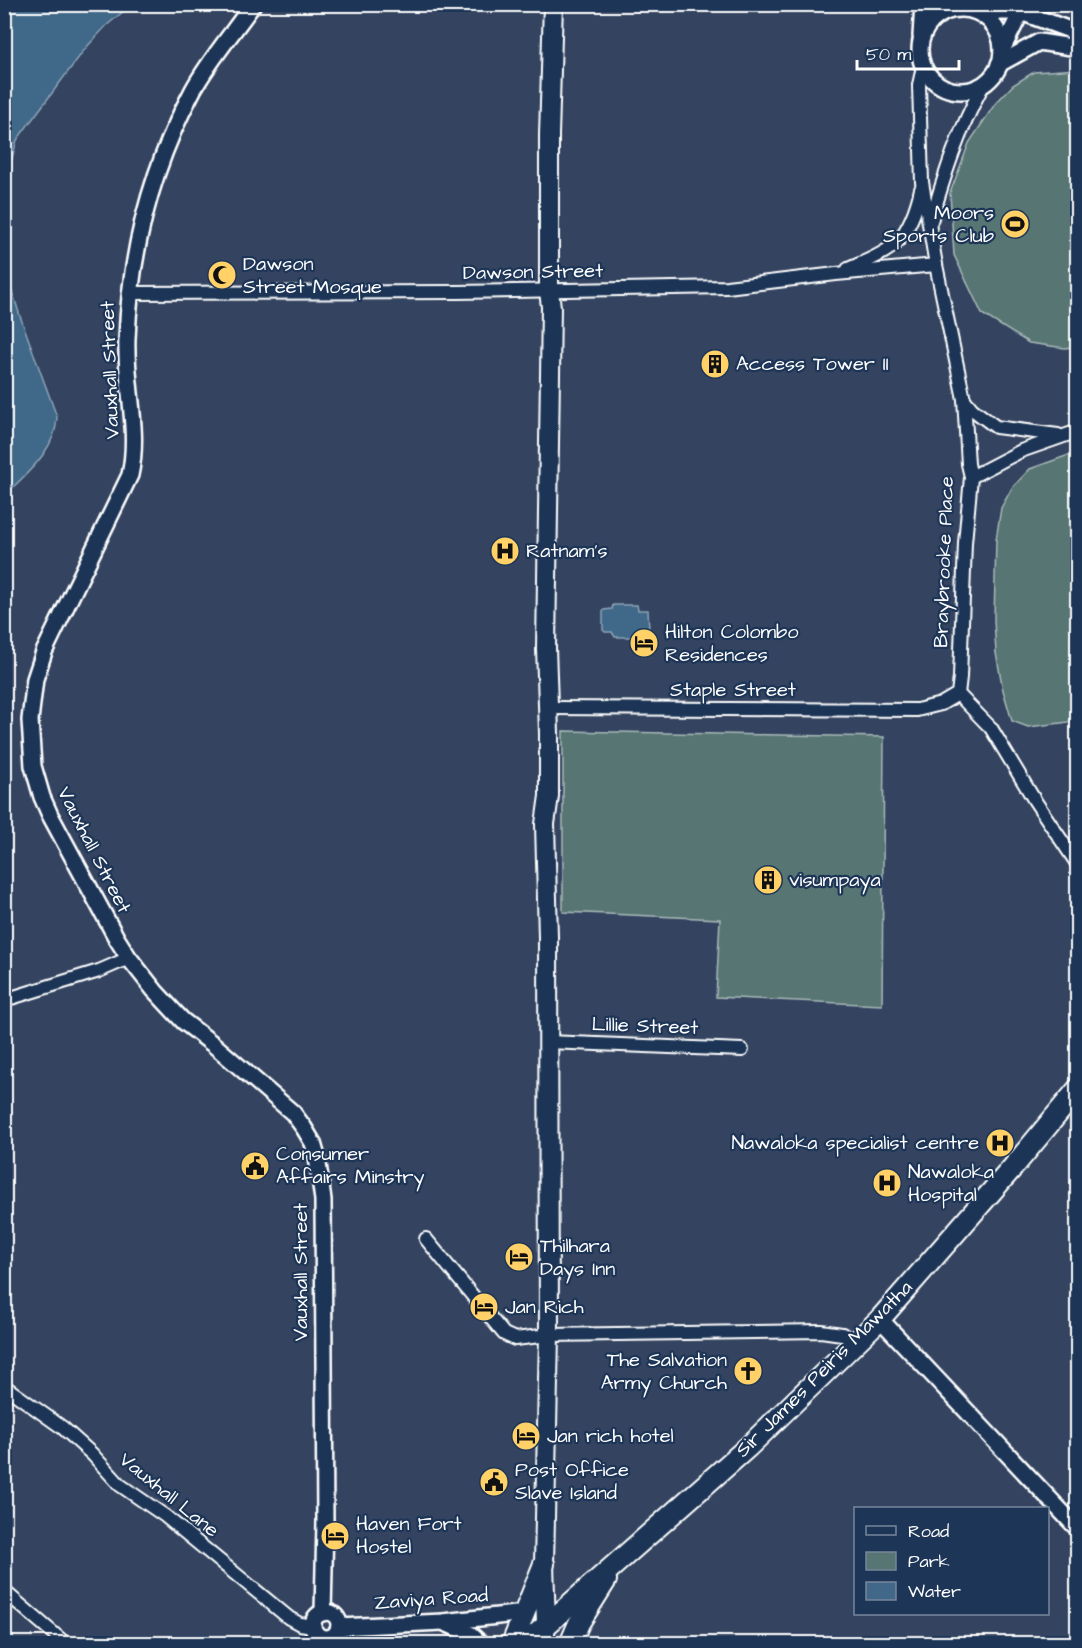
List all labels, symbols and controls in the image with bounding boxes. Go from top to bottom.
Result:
scale bar [857,33,959,71]
text: 50 m [866,42,911,67]
place label: Moors Sports Club [883,199,994,250]
sports icon: Moors Sports Club [999,208,1031,240]
place label: Dawson Street Mosque [243,250,382,301]
street label: Dawson Street [463,257,603,287]
mosque icon: Dawson Street Mosque [206,259,238,291]
street label: Vauxhall Street [94,300,126,440]
building icon: Access Tower II [699,348,731,380]
place label: Access Tower II [736,350,889,378]
street label: Braybrooke Place [927,475,962,648]
hospital icon: Ratnam's [489,535,521,567]
place label: Ratnam's [526,537,608,565]
place label: Hilton Colombo Residences [665,618,798,669]
hotel icon: Hilton Colombo Residences [628,627,660,659]
street label: Staple Street [670,676,796,704]
street label: Vauxhall Street [50,782,138,918]
building icon: visumpaya [752,864,784,896]
place label: visumpaya [789,866,881,895]
street label: Lillie Street [591,1010,699,1042]
hospital icon: Nawaloka specialist centre [984,1127,1016,1159]
place label: Nawaloka specialist centre [732,1129,979,1157]
place label: Consumer Affairs Minstry [276,1140,425,1192]
public building icon: Consumer Affairs Minstry [239,1150,271,1182]
place label: Nawaloka Hospital [908,1158,994,1209]
hospital icon: Nawaloka Hospital [871,1167,903,1199]
street label: Vauxhall Street [287,1203,315,1341]
place label: Thilhara Days Inn [540,1232,615,1284]
hotel icon: Thilhara Days Inn [503,1241,535,1273]
street label: Sir James Peiris Mawatha [729,1274,919,1464]
hotel icon: Jan Rich [468,1291,500,1323]
place label: Jan Rich [505,1293,584,1321]
place label: The Salvation Army Church [601,1346,727,1398]
church icon: The Salvation Army Church [732,1355,764,1387]
hotel icon: Jan rich hotel [510,1420,542,1452]
place label: Jan rich hotel [547,1422,674,1450]
street label: Vauxhall Lane [113,1446,225,1544]
place label: Post Office Slave Island [515,1456,629,1507]
public building icon: Post Office Slave Island [478,1466,510,1498]
legend [854,1507,1049,1615]
place label: Haven Fort Hostel [356,1510,462,1561]
text: Road [908,1519,949,1544]
hotel icon: Haven Fort Hostel [319,1520,351,1552]
text: Park [908,1549,950,1574]
text: Water [908,1579,961,1604]
street label: Zaviya Road [373,1581,489,1618]

